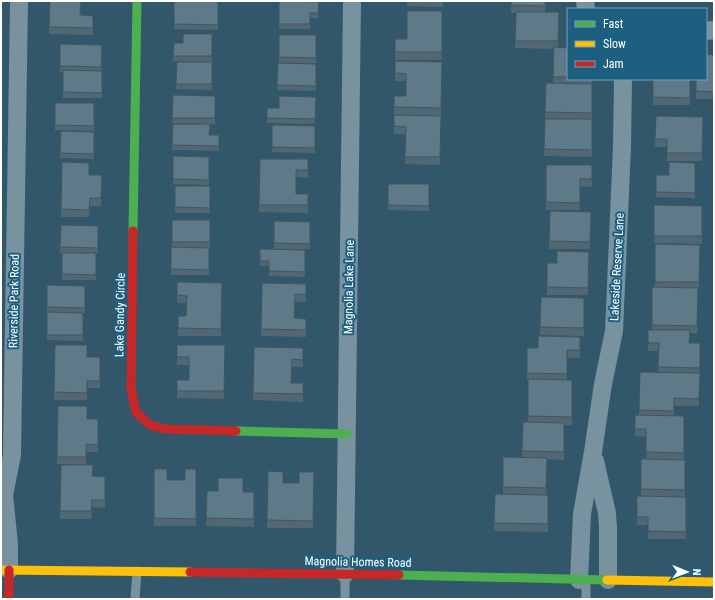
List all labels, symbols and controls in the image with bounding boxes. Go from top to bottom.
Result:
legend [567,8,707,80]
text: Fast [603,17,624,31]
text: Slow [603,37,626,51]
text: Jam [603,57,624,71]
street label: Lakeside Reserve Lane [607,212,627,321]
street label: Magnolia Lake Lane [341,239,357,334]
street label: Riverside Park Road [6,254,22,348]
street label: Lake Gandy Circle [112,272,128,357]
north arrow [667,552,707,592]
street label: Magnolia Homes Road [304,554,412,570]
text: N [690,569,703,576]

